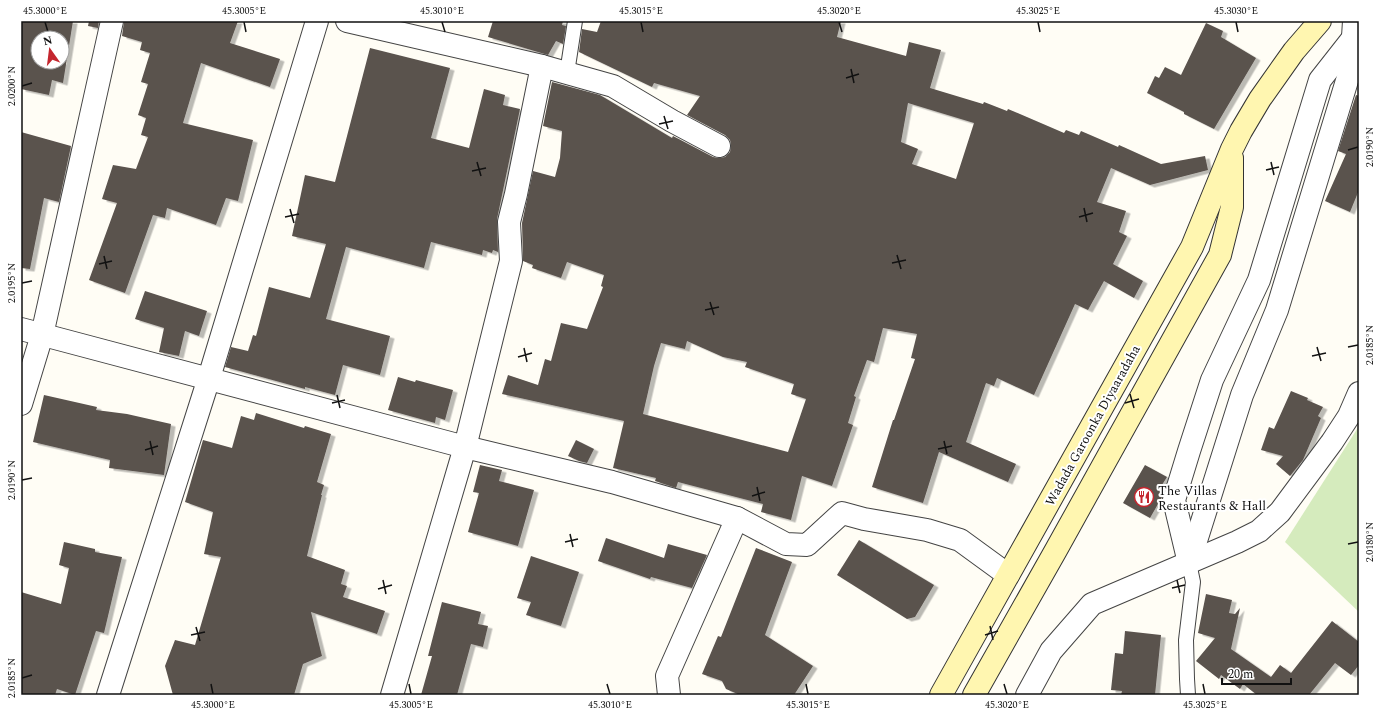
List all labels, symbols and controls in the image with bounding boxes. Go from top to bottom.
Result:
text: 45.3000°E [23,3,67,19]
text: 45.3005°E [222,3,266,19]
text: 45.3010°E [420,3,464,19]
text: 45.3015°E [619,3,663,19]
text: 45.3020°E [817,3,861,19]
text: 45.3025°E [1016,3,1060,19]
text: 45.3030°E [1214,3,1258,19]
north arrow [30,30,70,70]
text: N [41,31,54,50]
text: 2.0200°N [4,66,20,106]
text: 2.0190°N [1362,127,1378,167]
text: 2.0195°N [4,263,20,303]
text: 2.0185°N [1362,325,1378,365]
street label: Wadada Garoonka Diyaaradaha [1040,341,1146,510]
text: 2.0190°N [4,460,20,500]
place label: The Villas Restaurants & Hall [1158,481,1266,516]
restaurant icon: The Villas Restaurants & Hall [1133,486,1155,508]
text: 2.0180°N [1362,522,1378,562]
text: 2.0185°N [4,658,20,698]
scale bar [1222,660,1291,686]
text: 20 m [1228,665,1253,684]
text: 45.3000°E [191,697,235,713]
text: 45.3005°E [389,697,433,713]
text: 45.3010°E [588,697,632,713]
text: 45.3015°E [786,697,830,713]
text: 45.3020°E [985,697,1029,713]
text: 45.3025°E [1183,697,1227,713]

